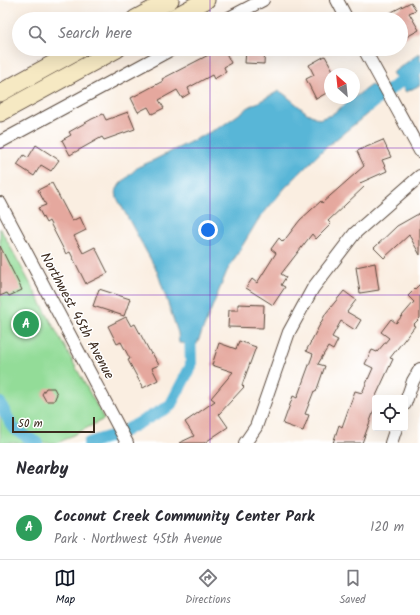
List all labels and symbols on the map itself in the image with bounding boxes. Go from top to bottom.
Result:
north arrow [324,68,360,104]
your location [198,220,218,240]
street label: Northwest 45th Avenue [34,249,120,384]
pin: A [13,309,39,339]
scale bar [12,415,95,434]

